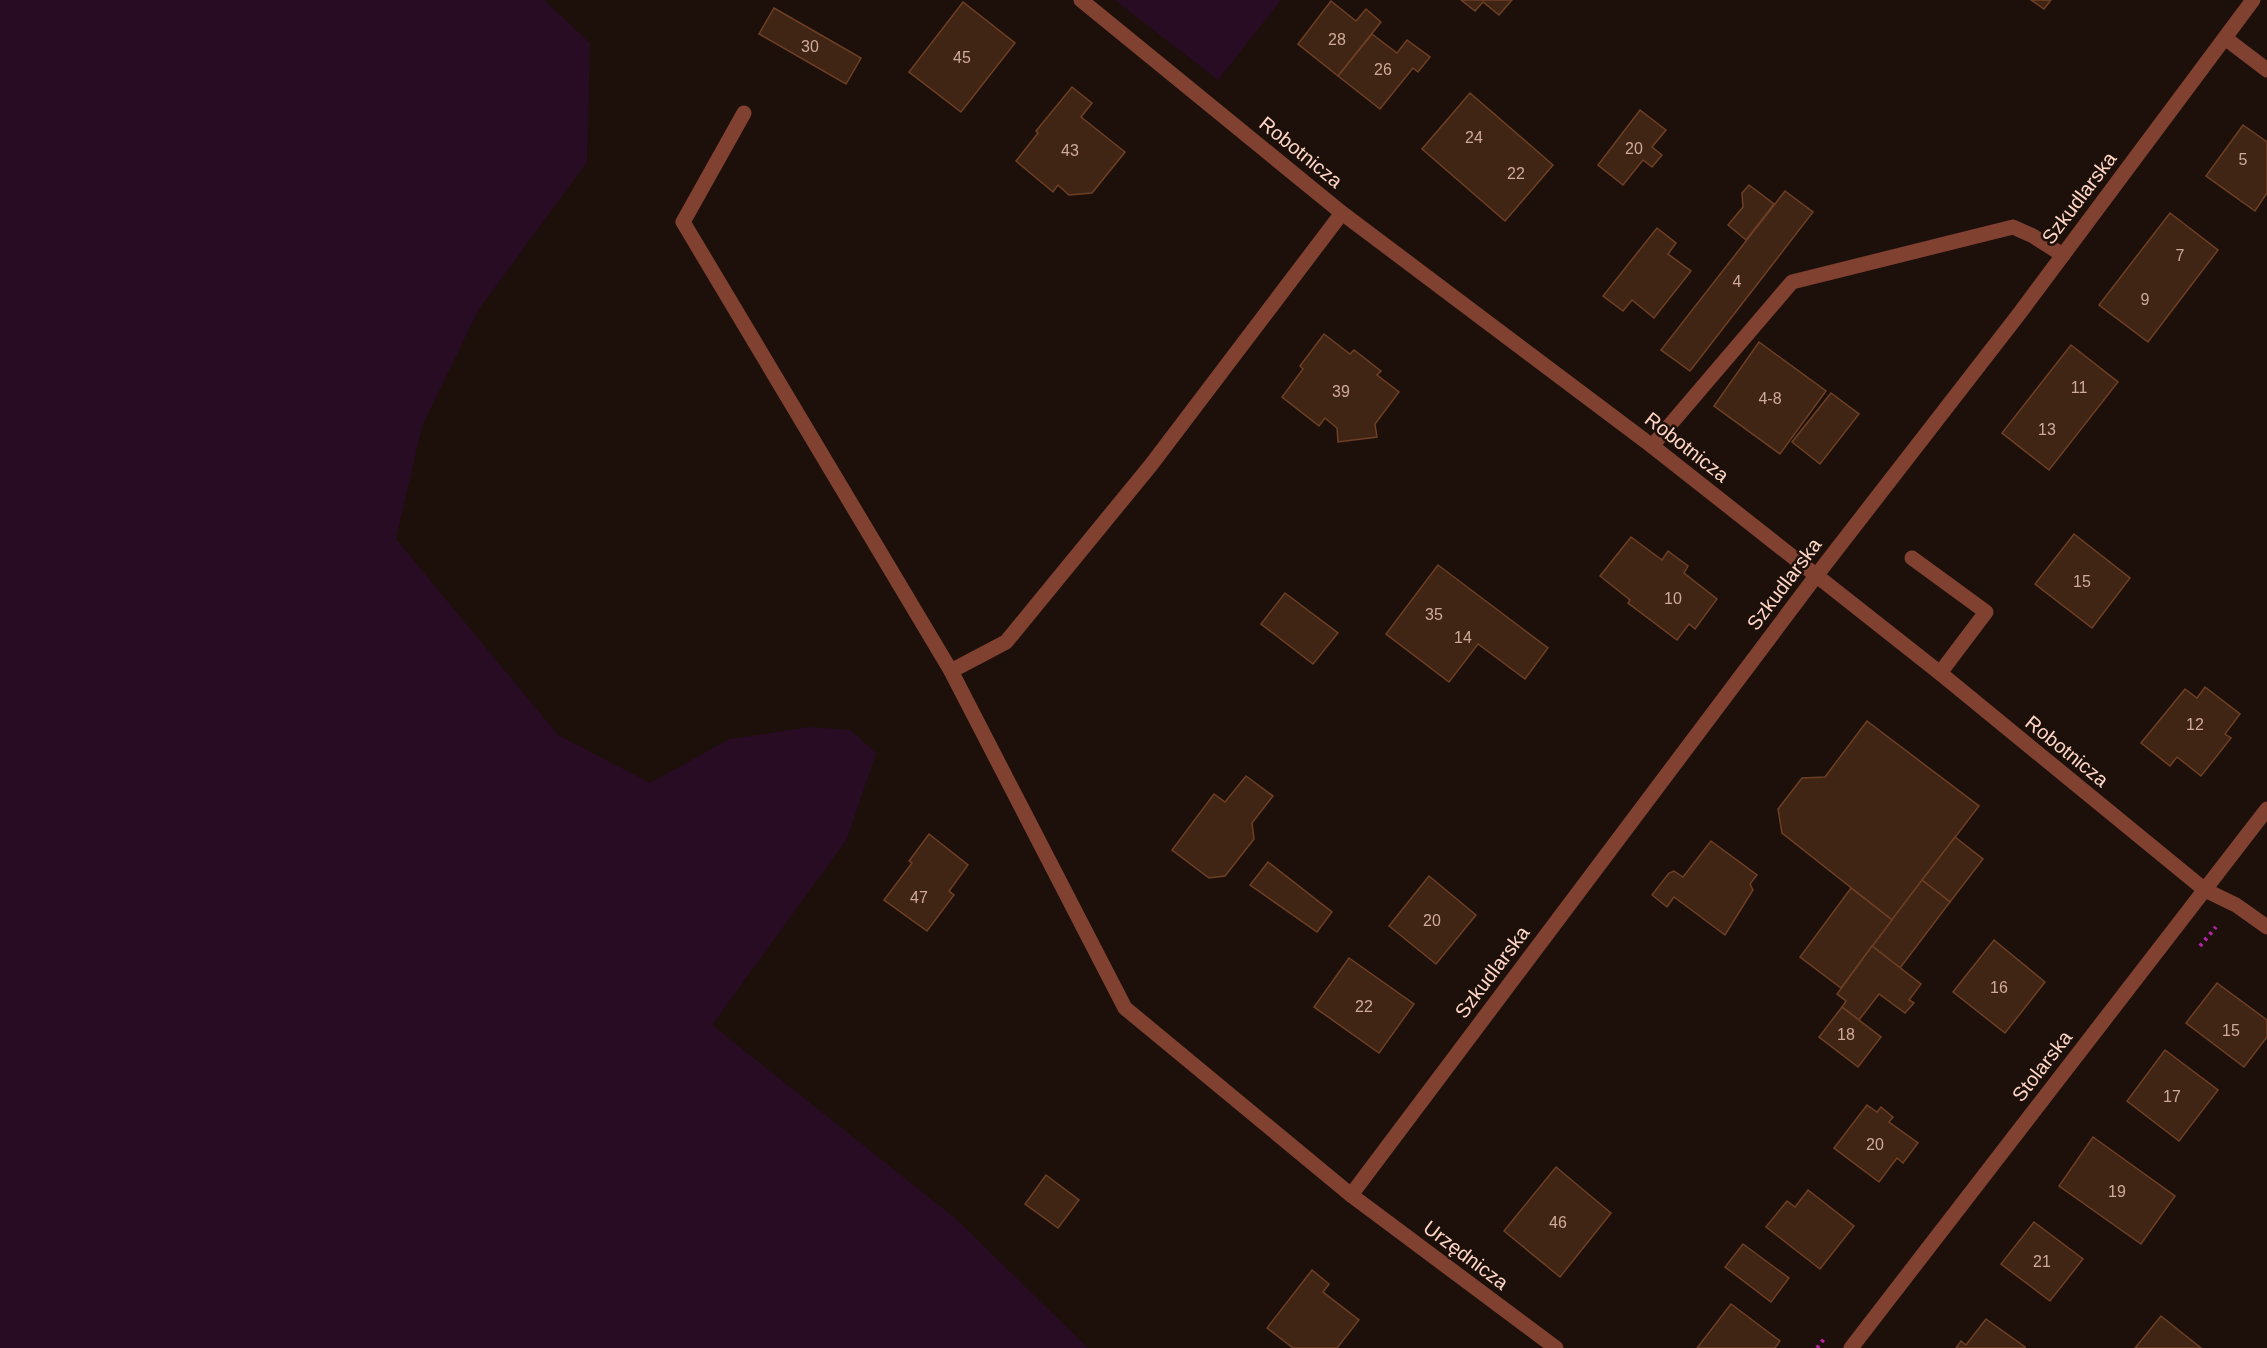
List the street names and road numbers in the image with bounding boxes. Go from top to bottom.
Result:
street label: Robotnicza [1255,112,1347,193]
street label: Szkudlarska [2037,147,2121,248]
street label: Robotnicza [1641,408,1734,487]
street label: Szkudlarska [1742,533,1826,634]
street label: Robotnicza [2021,711,2113,792]
street label: Szkudlarska [1450,921,1534,1022]
street label: Stolarska [2008,1026,2077,1106]
street label: Urzędnicza [1419,1216,1513,1294]

